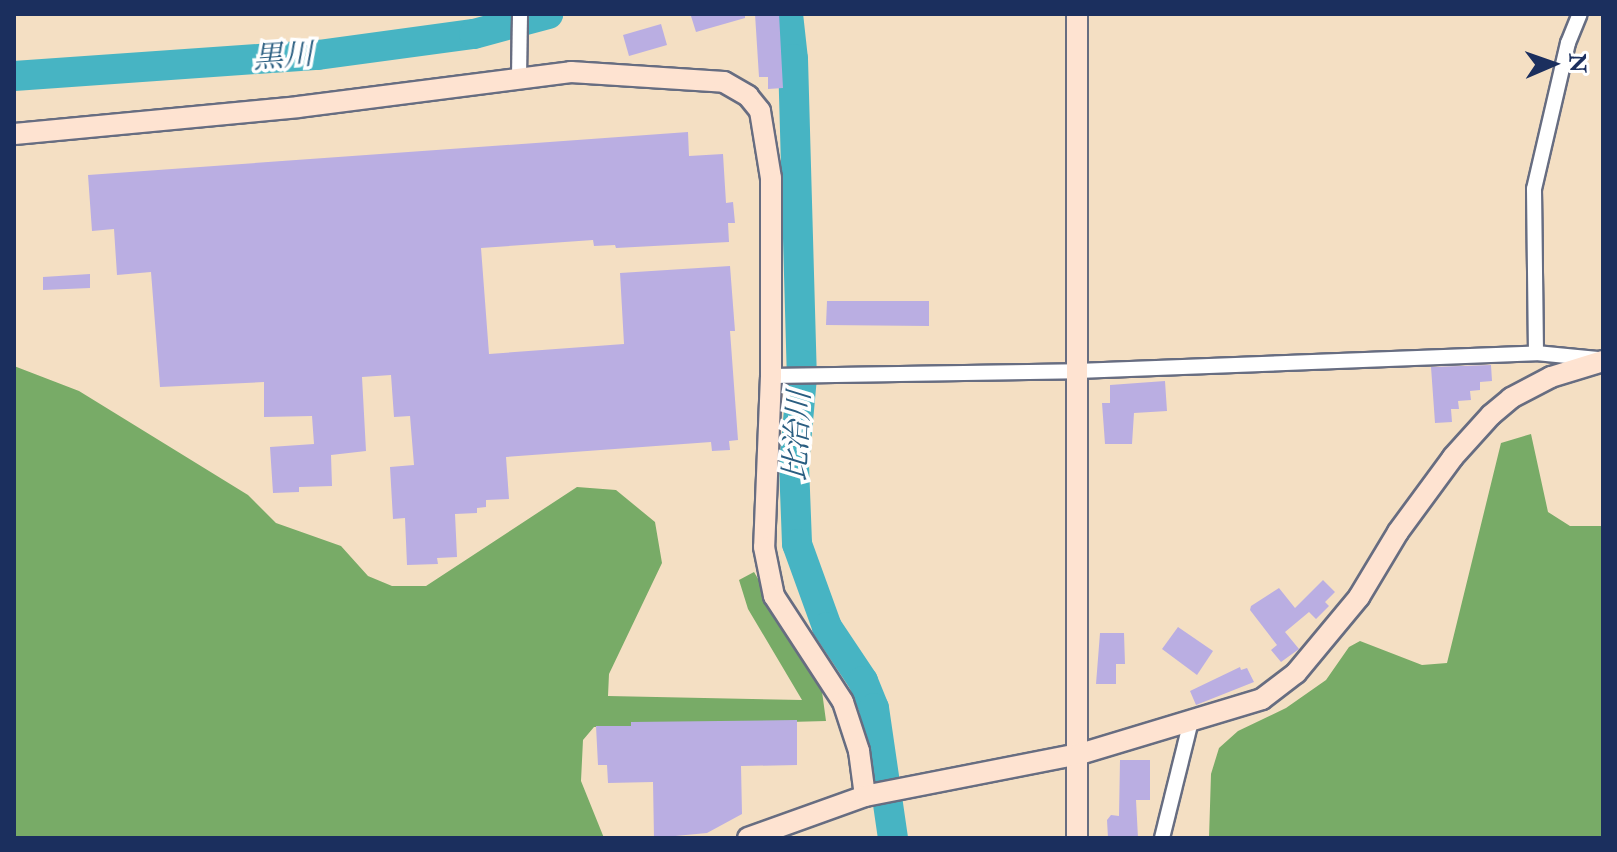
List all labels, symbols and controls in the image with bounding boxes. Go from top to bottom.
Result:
north arrow [1513,24,1593,104]
water label: 黒川 [252,37,314,77]
text: N [1563,53,1591,73]
water label: 比治川 [778,390,818,482]

